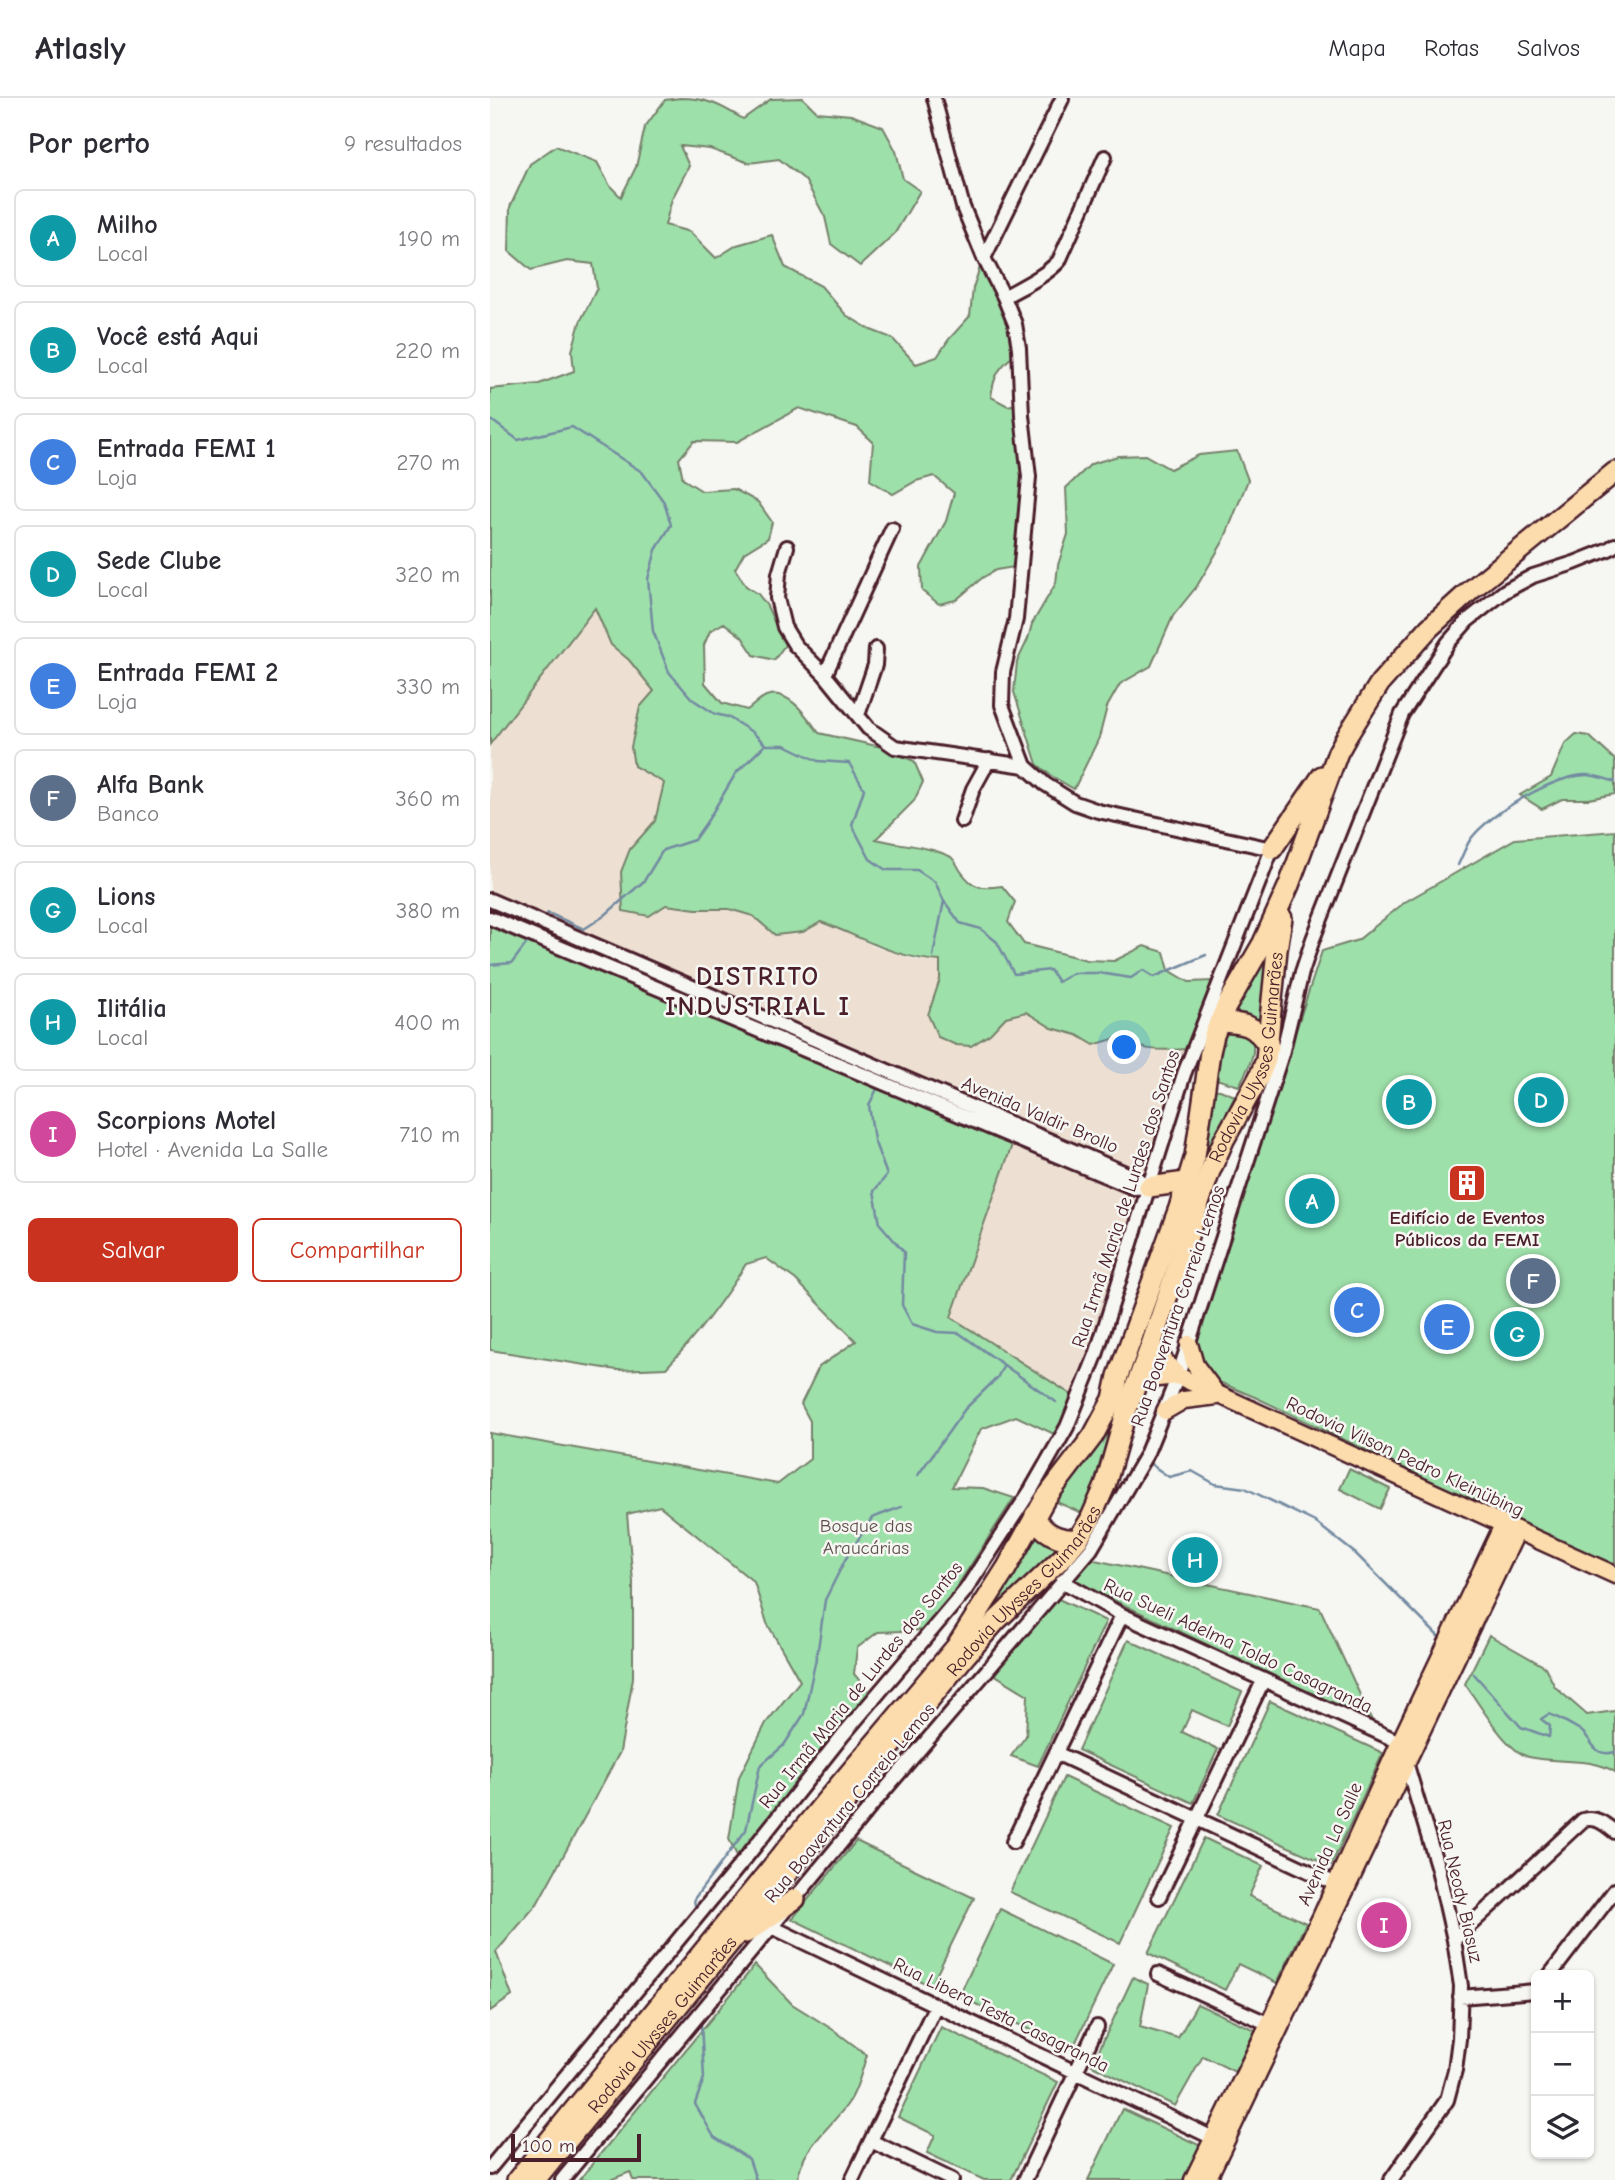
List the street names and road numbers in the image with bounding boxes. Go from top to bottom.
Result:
street label: Rodovia Ulysses Guimarães [1204,951,1288,1166]
street label: Rua Irmã Maria de Lurdes dos Santos [1067,1048,1185,1350]
street label: Avenida Valdir Brollo [958,1072,1122,1158]
street label: Rua Boaventura Correia Lemos [1126,1182,1230,1429]
street label: Rodovia Vilson Pedro Kleinübing [1283,1392,1527,1522]
street label: Rodovia Ulysses Guimarães [942,1503,1106,1681]
street label: Rua Irmã Maria de Lurdes dos Santos [755,1557,968,1813]
street label: Rua Sueli Adelma Toldo Casagranda [1100,1574,1376,1718]
street label: Rua Boaventura Correia Lemos [760,1699,940,1907]
street label: Avenida La Salle [1293,1779,1367,1909]
street label: Rua Neody Biasuz [1433,1817,1487,1965]
street label: Rodovia Ulysses Guimarães [583,1932,742,2118]
street label: Rua Libera Testa Casagranda [889,1953,1113,2077]

